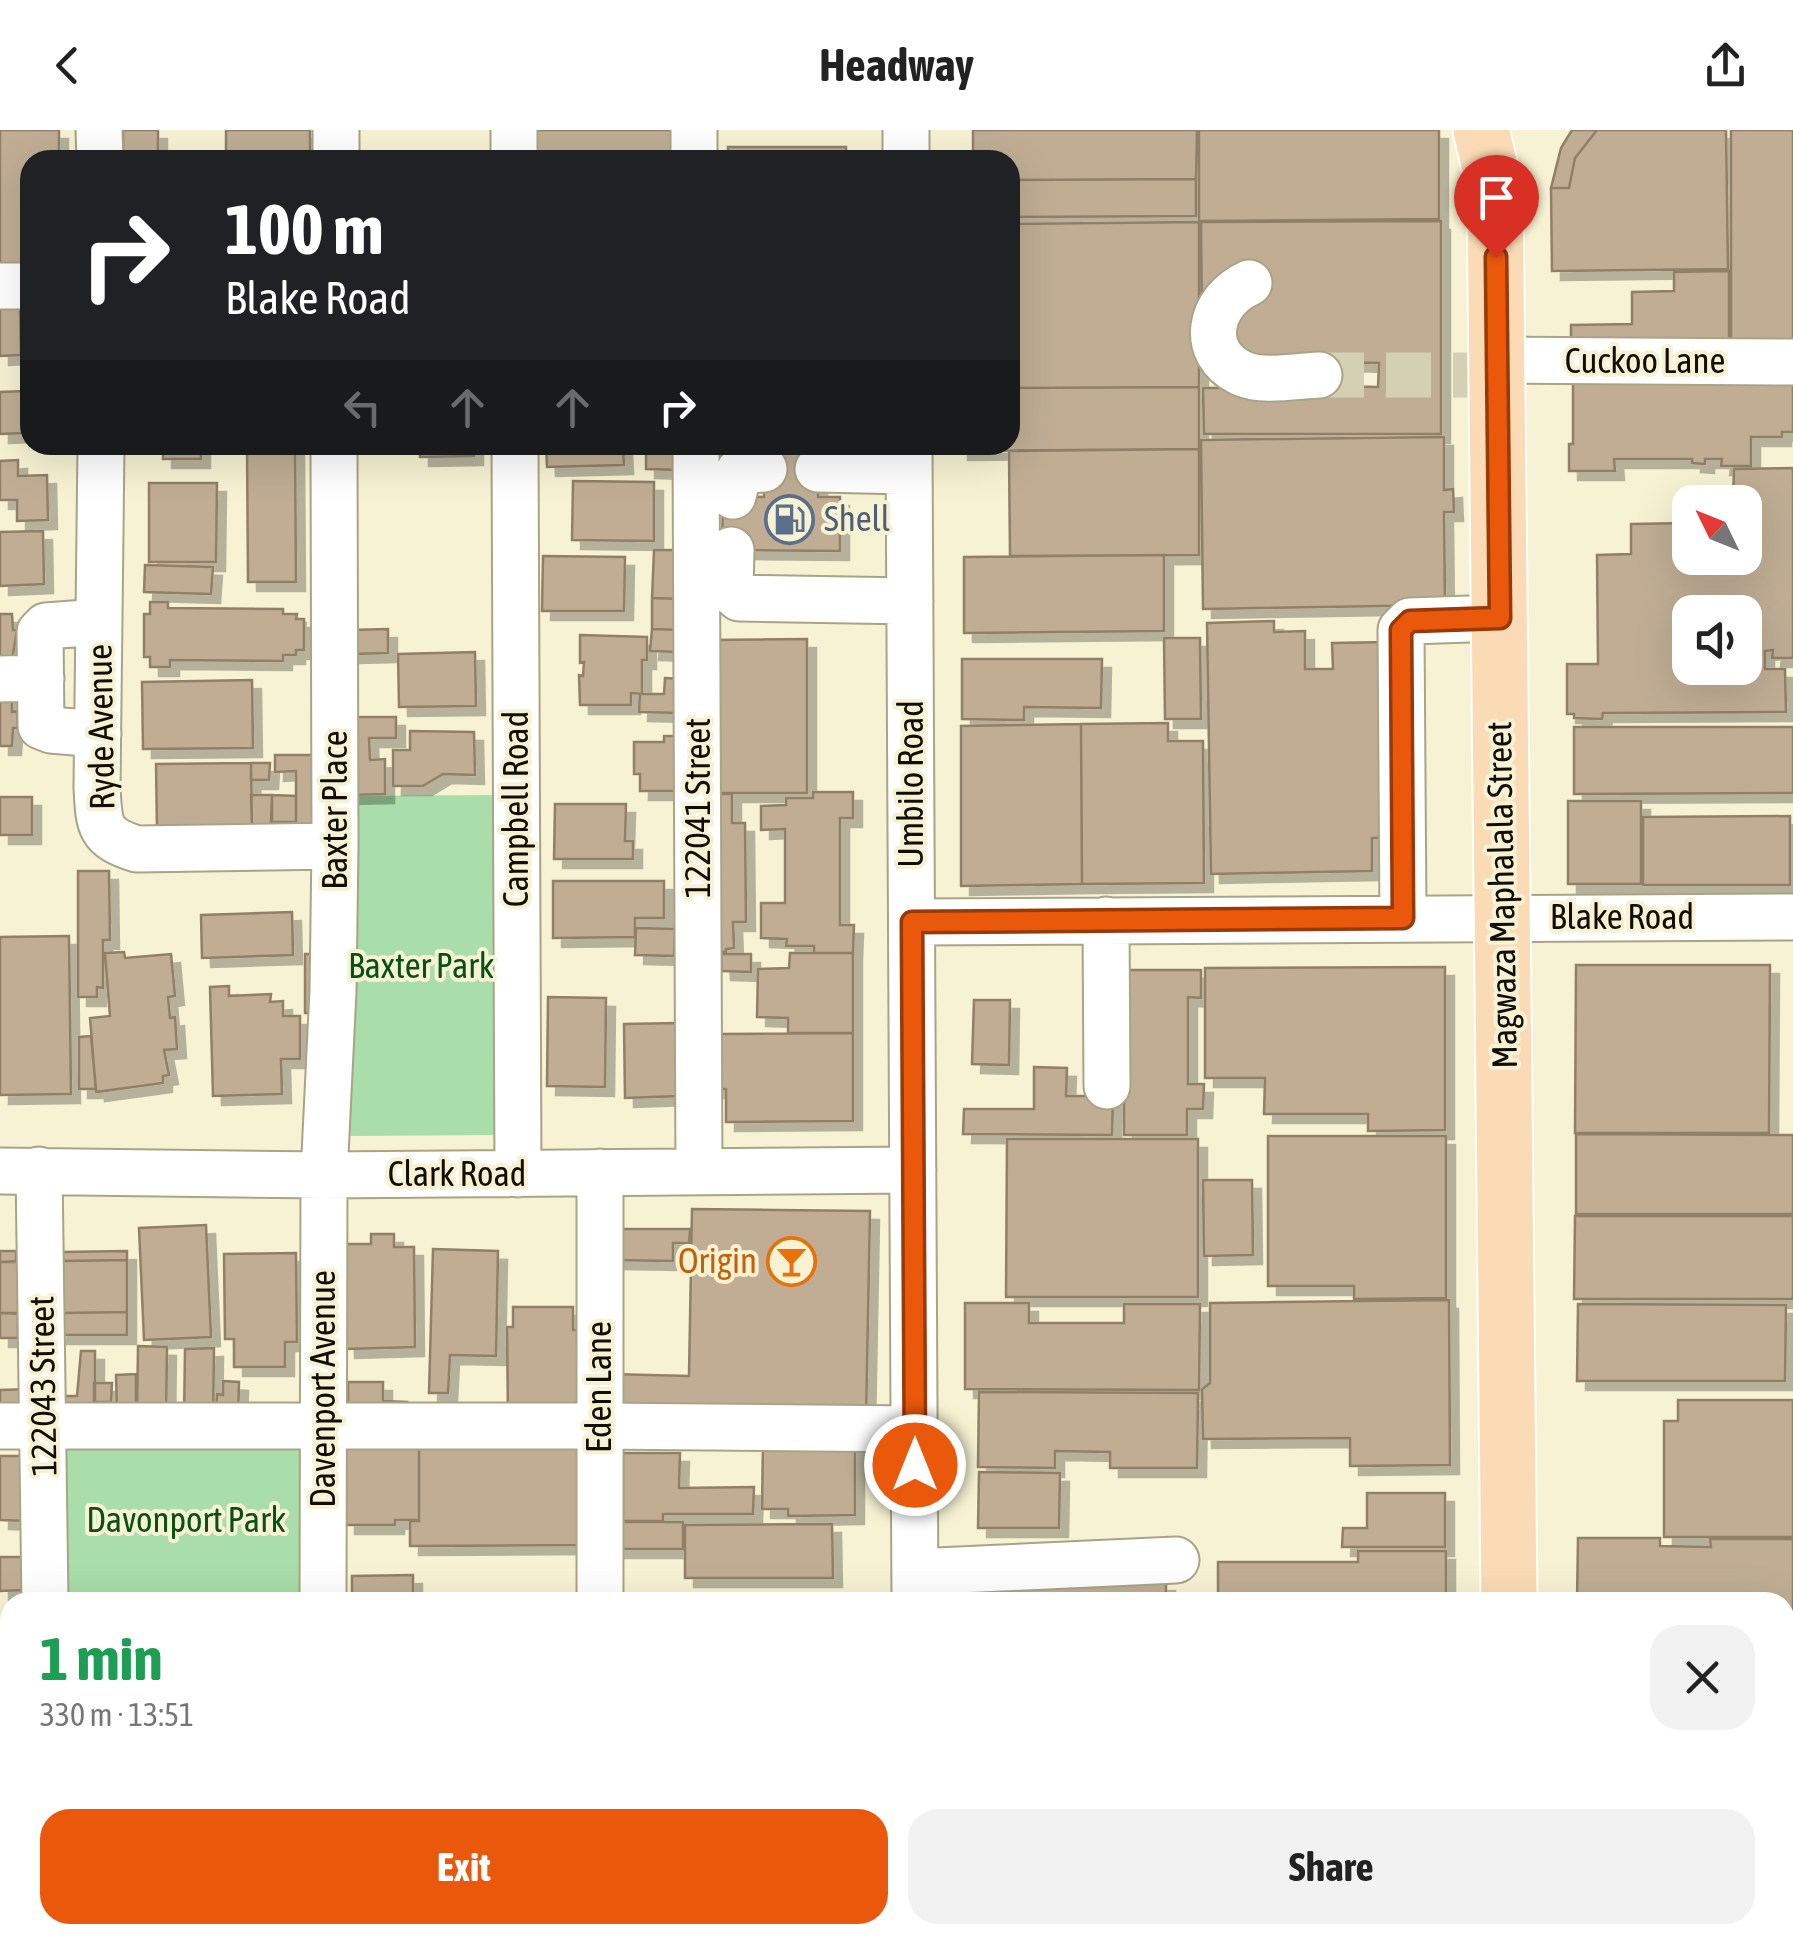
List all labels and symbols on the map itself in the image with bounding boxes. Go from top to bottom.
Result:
pin [1454,155,1539,258]
street label: Cuckoo Lane [1565,340,1725,380]
north arrow [1672,485,1762,575]
fuel station icon: Shell [763,493,815,545]
place label: Shell [824,498,890,538]
street label: Ryde Avenue [79,644,121,810]
street label: Umbilo Road [890,700,930,868]
street label: Campbell Road [495,711,535,907]
street label: 122041 Street [677,718,717,898]
street label: Magwaza Maphalala Street [1478,721,1524,1069]
street label: Baxter Place [314,730,354,890]
street label: Blake Road [1550,896,1694,936]
park label: Baxter Park [348,945,494,985]
street label: Clark Road [388,1153,526,1193]
bar icon: Origin [766,1235,818,1287]
place label: Origin [678,1240,757,1280]
street label: Davenport Avenue [302,1270,342,1508]
street label: 122043 Street [20,1296,64,1477]
street label: Eden Lane [578,1321,618,1453]
position arrow [863,1413,967,1517]
park label: Davonport Park [86,1499,286,1539]

